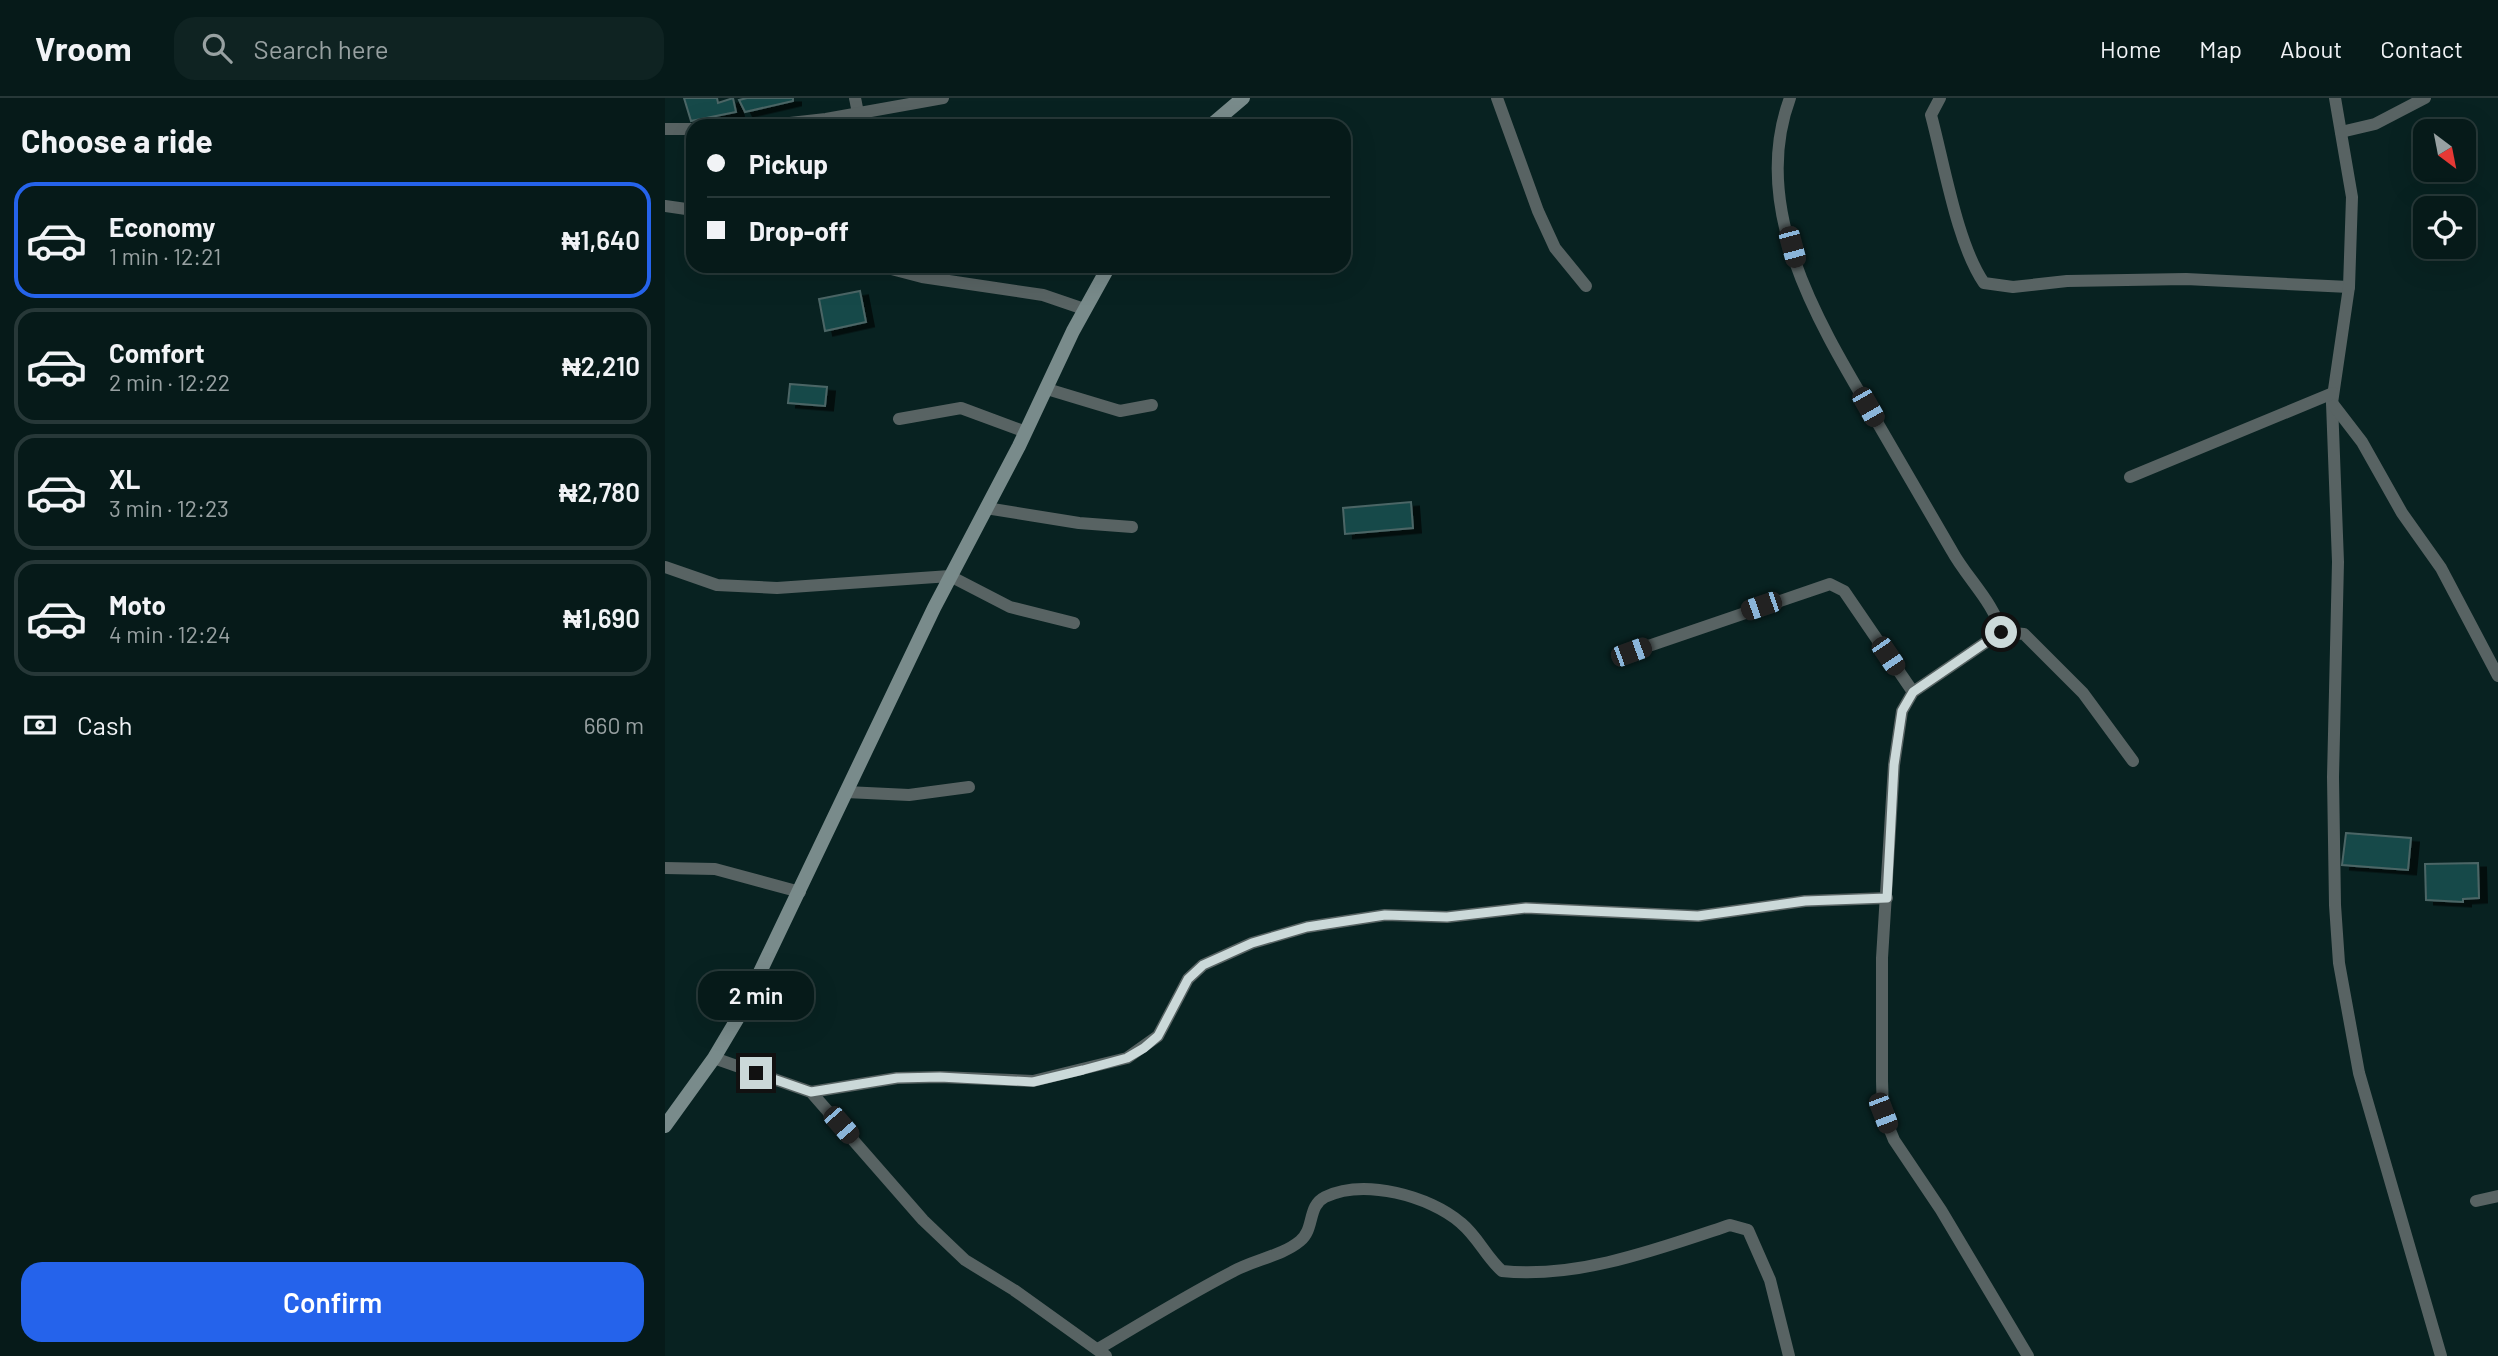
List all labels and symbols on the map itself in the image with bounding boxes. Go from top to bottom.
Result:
north arrow [2413,119,2476,182]
car [1777,224,1808,270]
car [1849,384,1888,430]
car [1738,589,1785,623]
route start [1985,616,2017,648]
car [1868,633,1909,679]
car [1608,635,1655,669]
callout: 2 min [698,972,814,1020]
route end [740,1057,772,1089]
car [1866,1090,1901,1136]
car [820,1102,863,1148]

